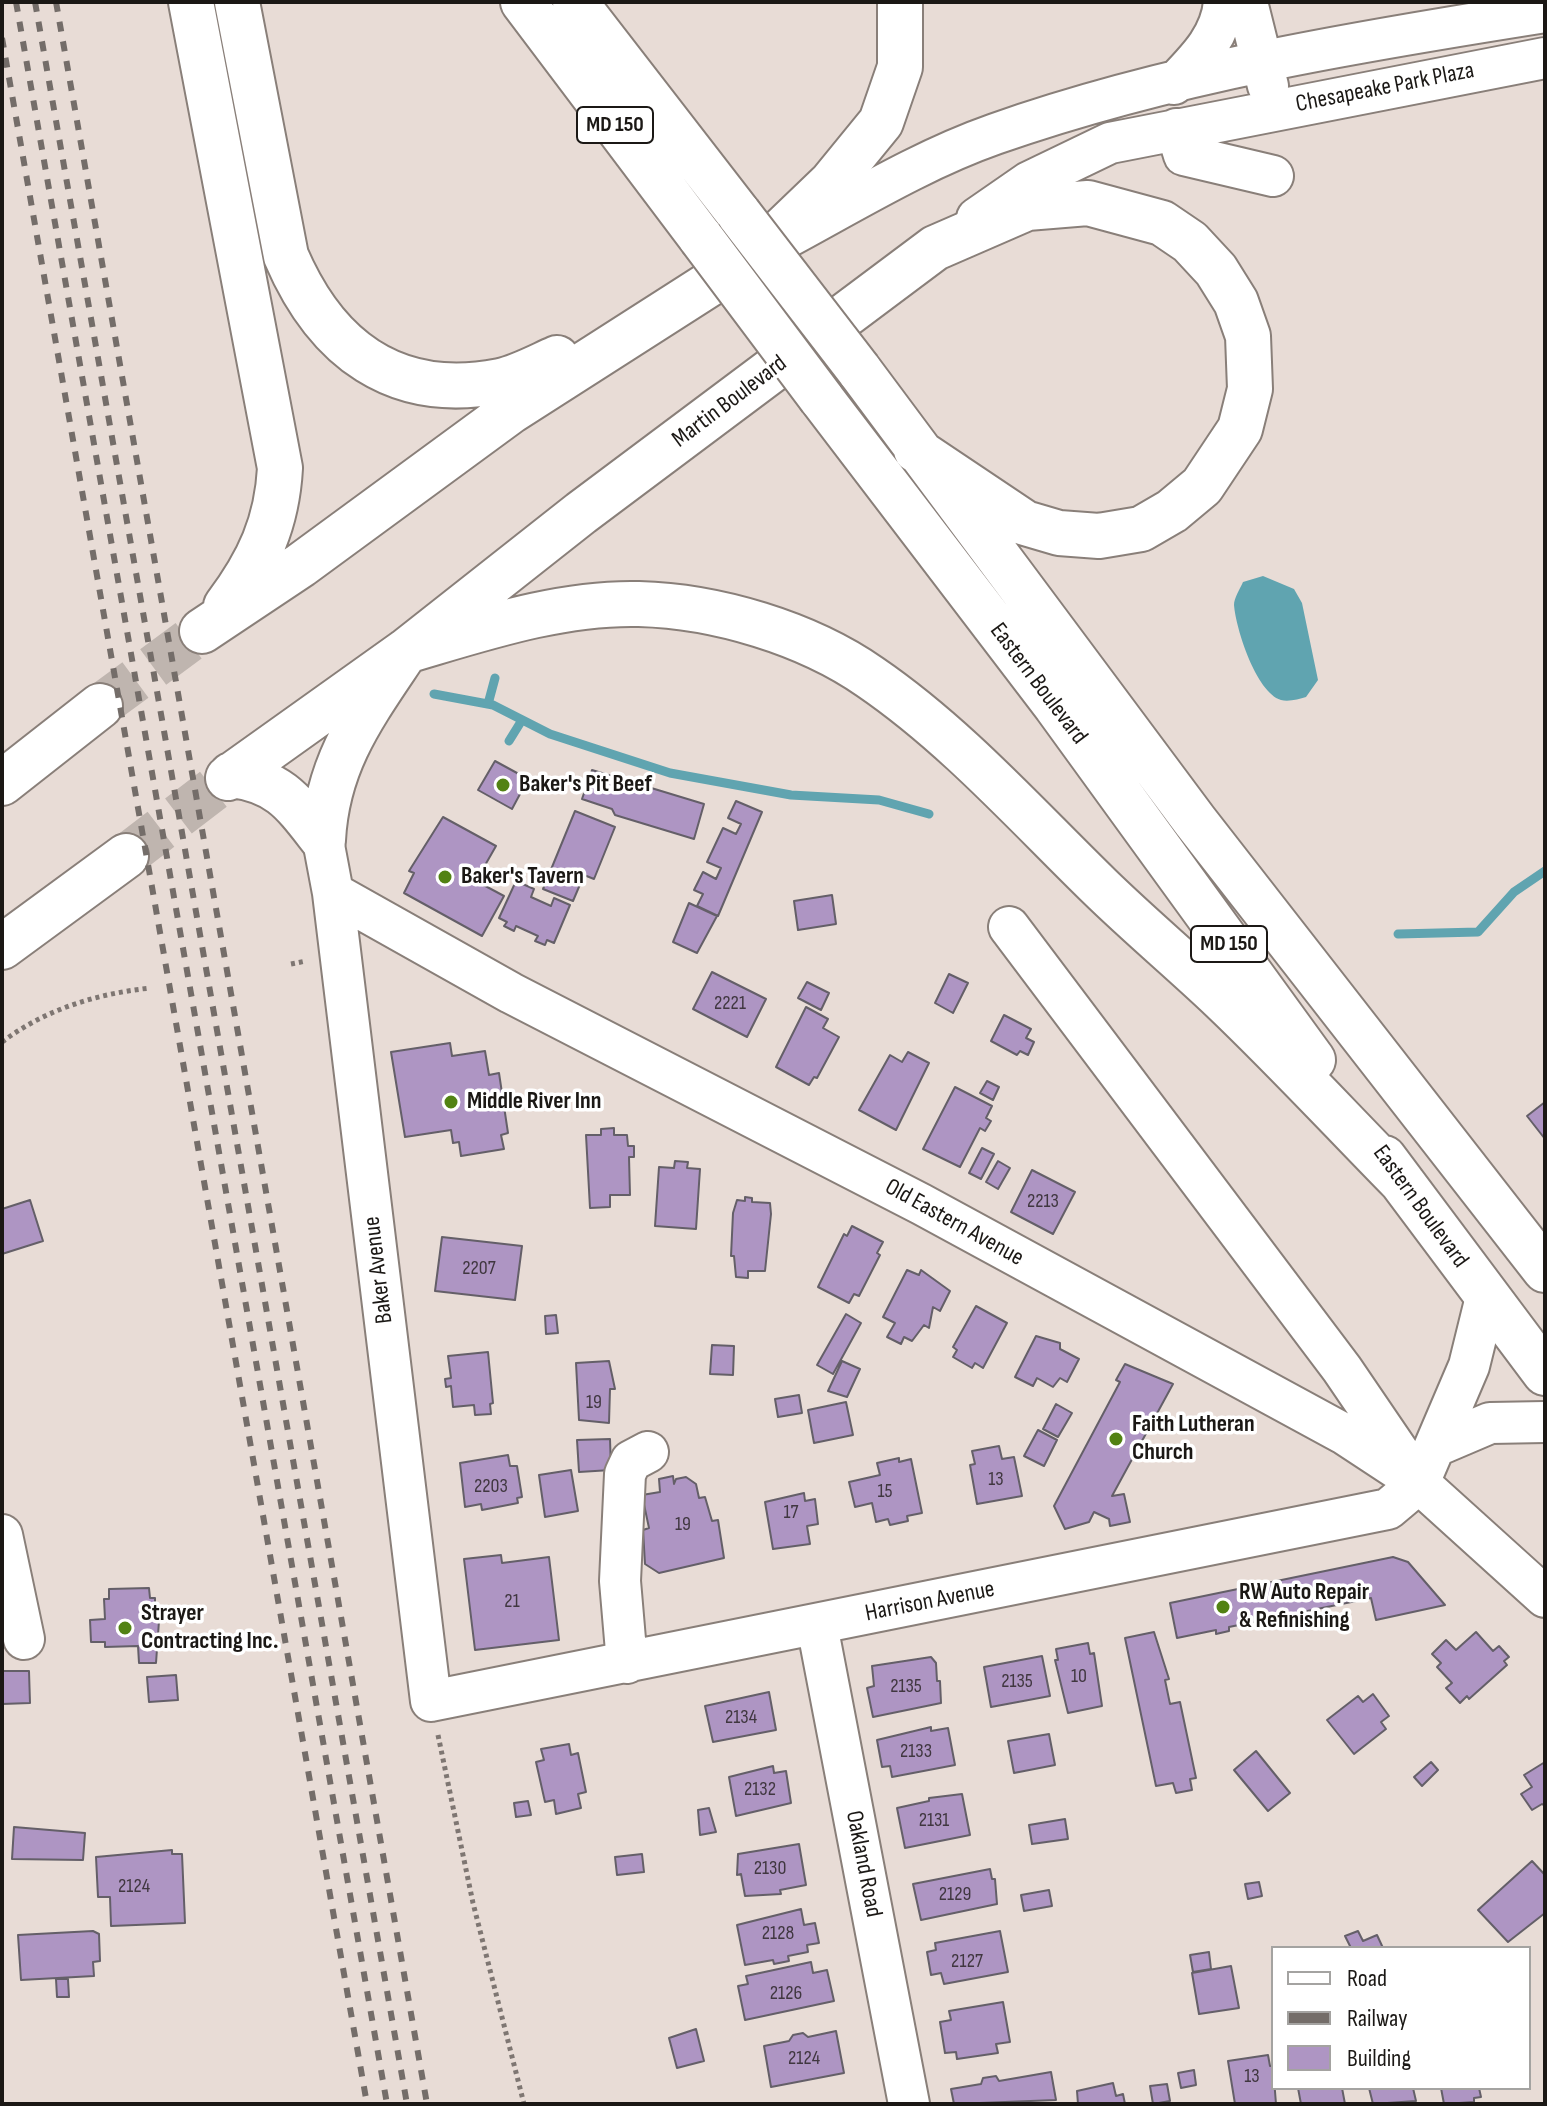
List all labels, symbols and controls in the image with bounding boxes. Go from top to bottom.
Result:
street label: Chesapeake Park Plaza [1293,57,1477,119]
road number: MD 150 [577,107,653,143]
street label: Martin Boulevard [667,350,793,454]
street label: Eastern Boulevard [983,618,1093,750]
place label: Baker's Pit Beef [519,771,652,799]
marker: Baker's Pit Beef [494,776,512,794]
place label: Baker's Tavern [461,863,584,891]
marker: Baker's Tavern [436,868,454,886]
road number: MD 150 [1191,926,1267,962]
house number: 2221 [714,992,746,1016]
place label: Middle River Inn [467,1088,601,1116]
marker: Middle River Inn [442,1093,460,1111]
street label: Eastern Boulevard [1366,1140,1474,1274]
street label: Old Eastern Avenue [880,1173,1028,1273]
house number: 2213 [1027,1190,1059,1214]
street label: Baker Avenue [358,1215,400,1325]
house number: 2207 [462,1257,496,1281]
house number: 19 [586,1391,602,1415]
place label: Faith Lutheran Church [1132,1411,1255,1467]
marker: Faith Lutheran Church [1107,1430,1125,1448]
house number: 13 [988,1468,1004,1492]
house number: 2203 [474,1475,508,1499]
house number: 15 [877,1480,893,1504]
house number: 17 [784,1501,798,1525]
house number: 19 [675,1513,691,1537]
street label: Harrison Avenue [863,1575,997,1629]
place label: RW Auto Repair & Refinishing [1239,1579,1369,1635]
house number: 21 [504,1590,520,1614]
marker: RW Auto Repair & Refinishing [1214,1598,1232,1616]
place label: Strayer Contracting Inc. [141,1600,279,1656]
marker: Strayer Contracting Inc. [116,1619,134,1637]
house number: 10 [1071,1665,1087,1689]
house number: 2135 [1001,1670,1033,1694]
house number: 2135 [890,1675,922,1699]
house number: 2134 [725,1706,757,1730]
house number: 2133 [900,1740,932,1764]
house number: 2132 [744,1778,776,1802]
street label: Oakland Road [839,1808,887,1920]
house number: 2131 [919,1809,949,1833]
house number: 2130 [754,1857,786,1881]
house number: 2124 [118,1875,150,1899]
house number: 2129 [939,1883,971,1907]
house number: 2128 [762,1922,794,1946]
legend [1271,1946,1531,2090]
house number: 2127 [951,1950,983,1974]
text: Road [1347,1964,1387,1993]
house number: 2126 [770,1982,802,2006]
text: Railway [1347,2004,1407,2033]
text: Building [1347,2044,1411,2073]
house number: 2124 [788,2047,820,2071]
house number: 13 [1244,2065,1260,2089]

